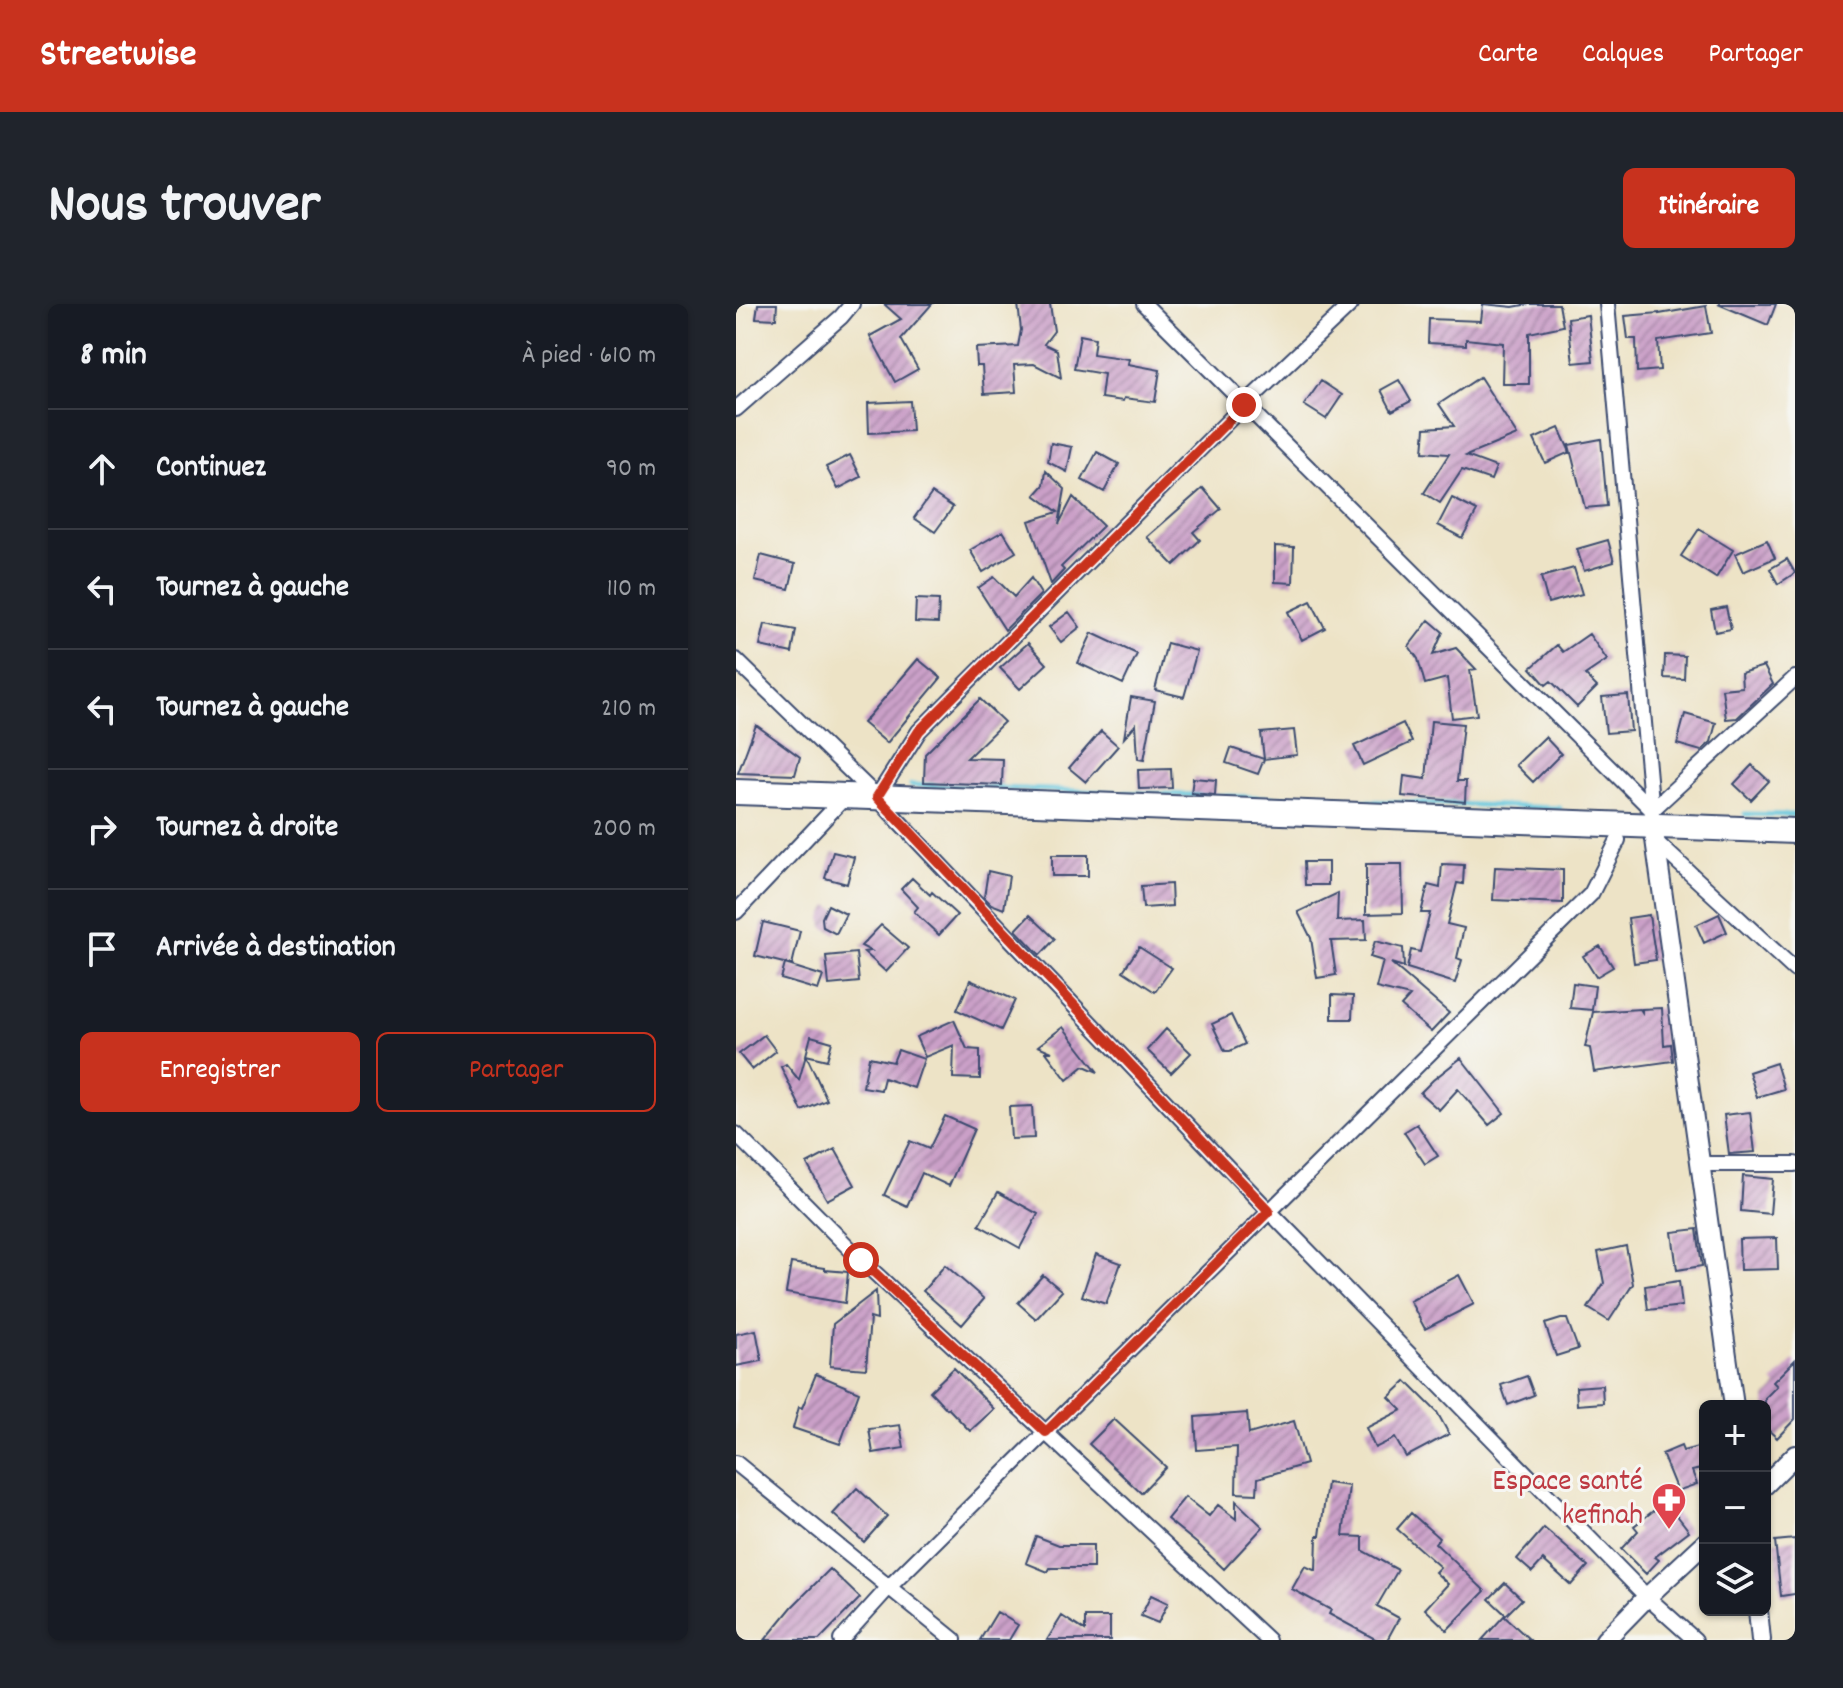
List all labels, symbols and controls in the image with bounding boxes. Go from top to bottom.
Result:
text: Streetwise [40,29,197,84]
text: Carte [1478,36,1538,76]
text: Calques [1582,36,1664,76]
text: Partager [1708,36,1803,76]
text: Nous trouver [48,168,320,248]
button: Itinéraire [1623,168,1795,248]
text: 8 min [80,332,147,381]
text: À pied · 610 m [522,338,656,375]
route end [1226,387,1262,423]
icon: ahead [80,447,124,491]
text: Continuez [156,448,266,491]
text: 90 m [606,451,656,488]
icon: left [80,567,124,611]
text: Tournez à gauche [156,568,349,611]
text: 110 m [607,571,656,608]
icon: left [80,687,124,731]
text: Tournez à gauche [156,688,349,731]
text: 210 m [601,691,656,728]
icon: right [80,807,124,851]
text: Tournez à droite [156,808,338,851]
text: 200 m [592,811,656,848]
icon: arrive [80,927,124,971]
text: Arrivée à destination [156,928,396,971]
button: Enregistrer [80,1032,360,1112]
button: Partager [376,1032,656,1112]
route start [843,1242,879,1278]
map controls [1699,1400,1771,1616]
button: + [1699,1400,1771,1472]
place label: Espace santé kefinah [1492,1462,1643,1539]
button: − [1699,1472,1771,1544]
pharmacy icon: Espace santé kefinah [1650,1481,1688,1531]
button: layers [1699,1544,1771,1616]

